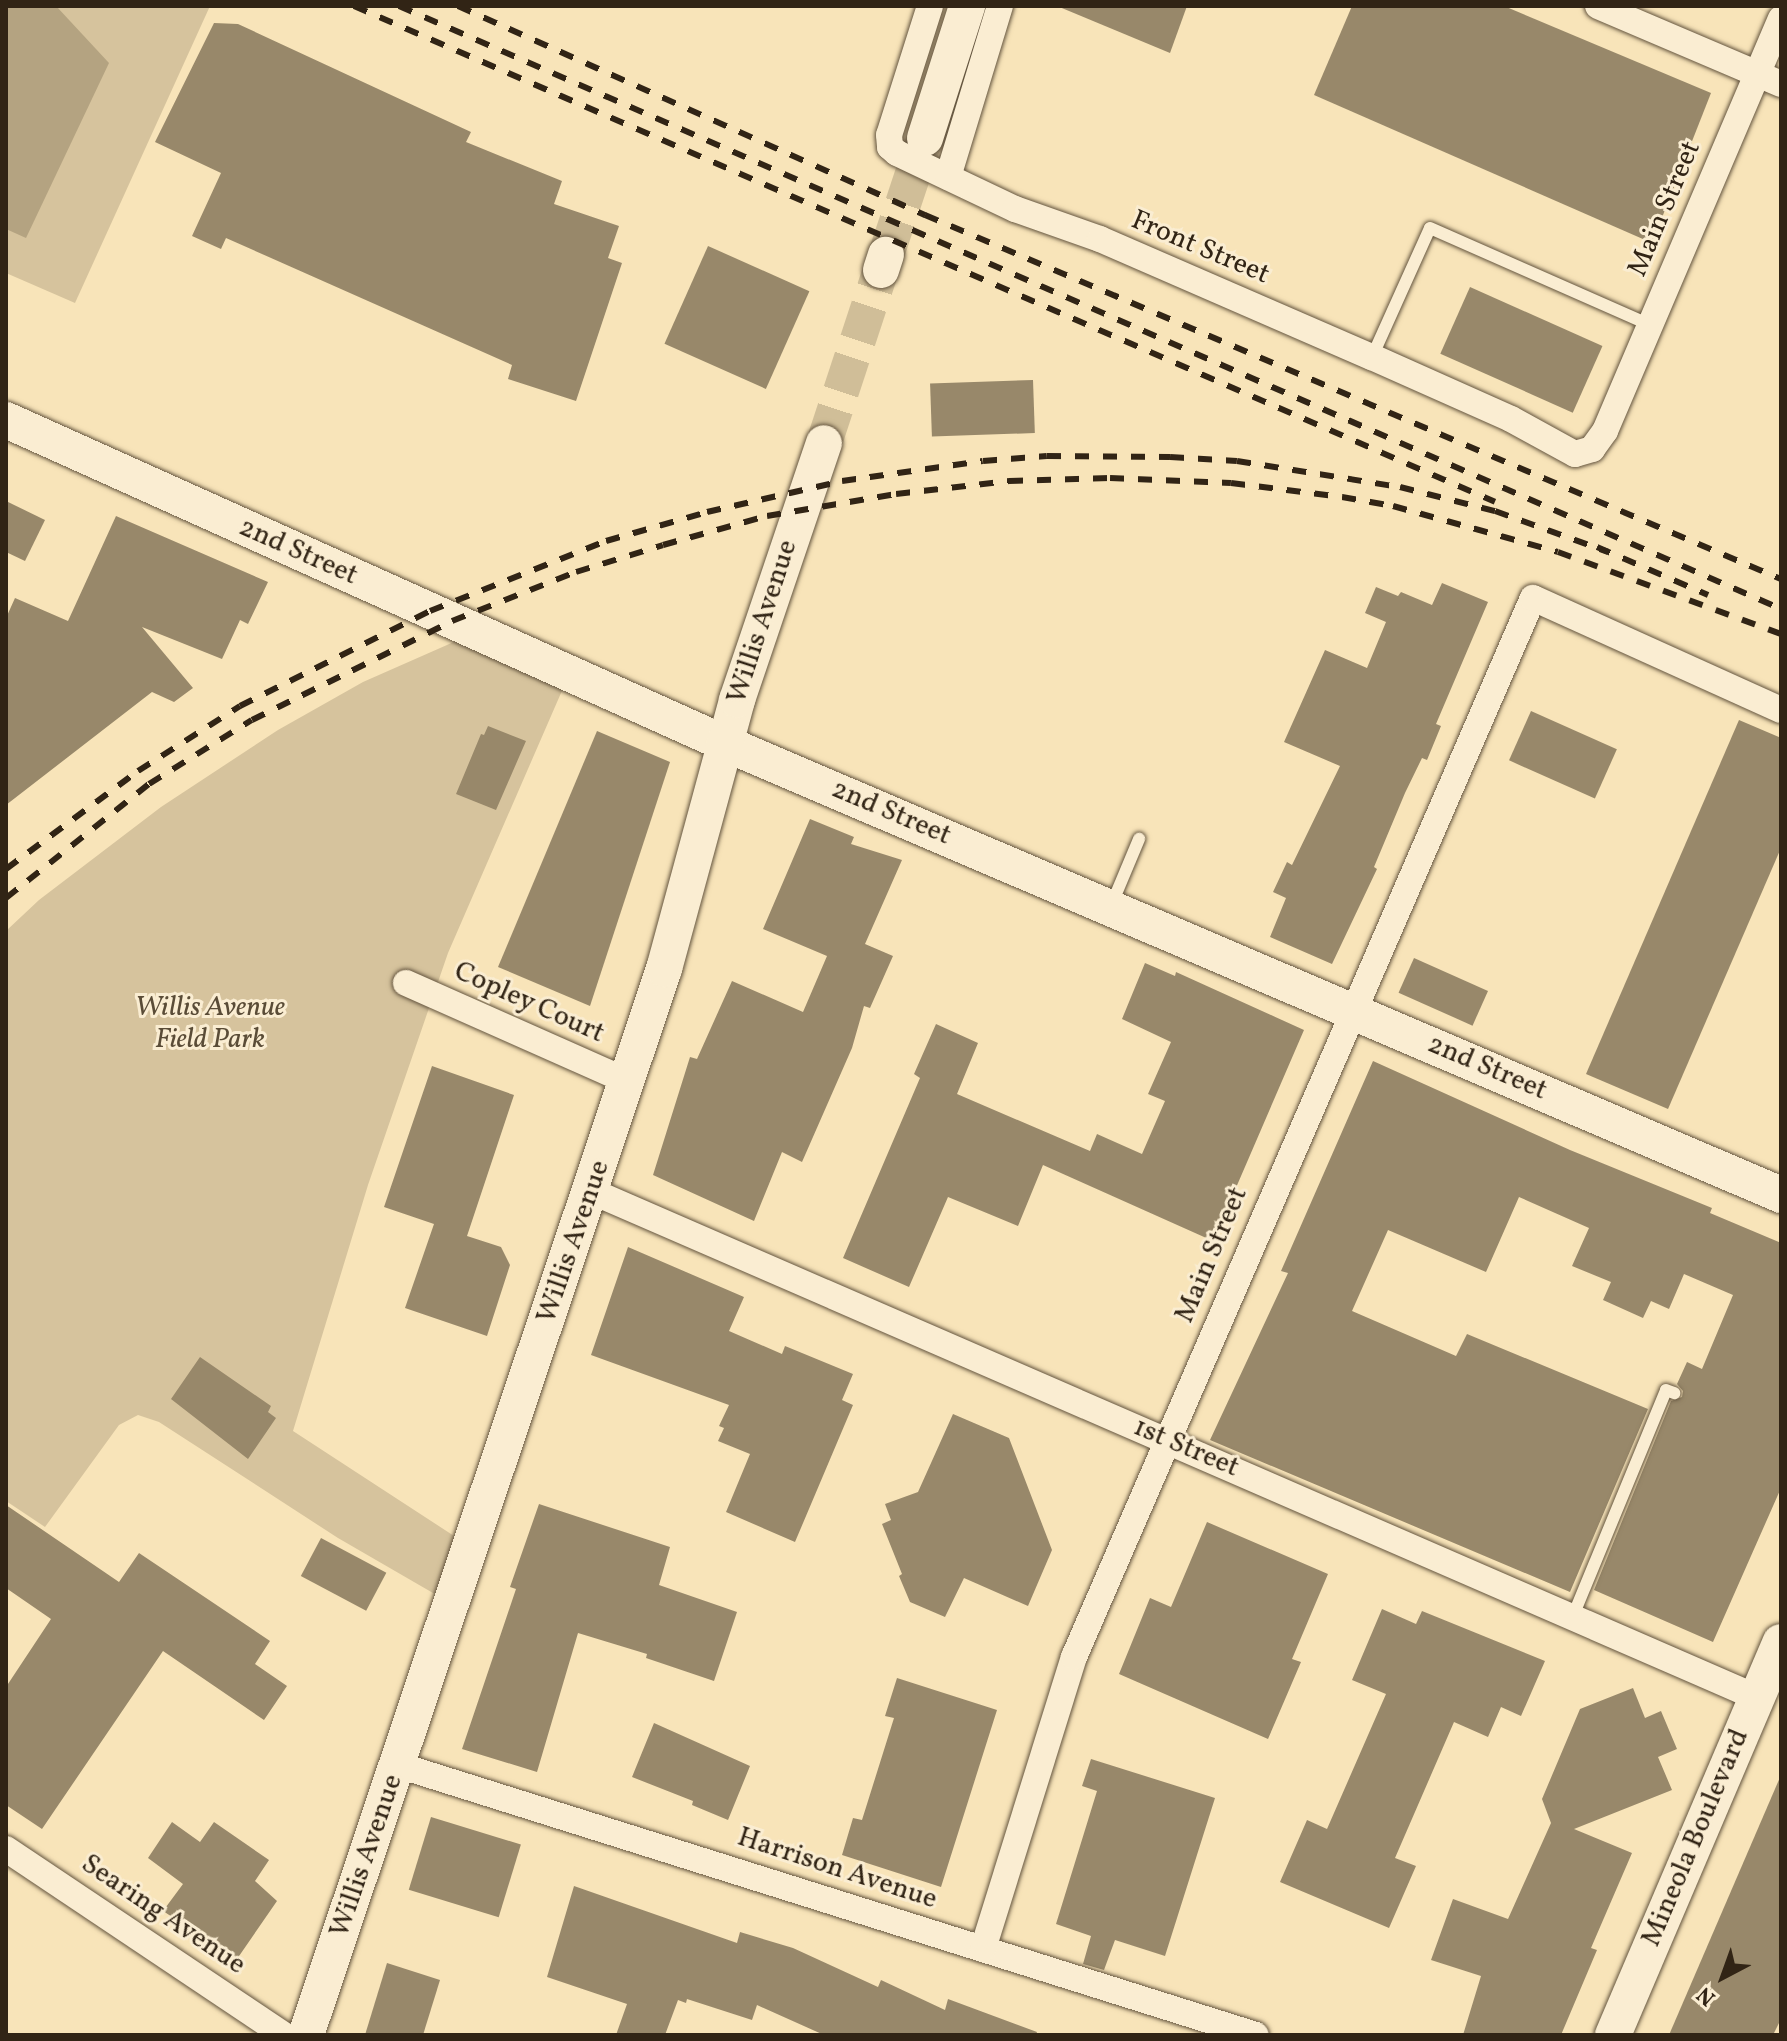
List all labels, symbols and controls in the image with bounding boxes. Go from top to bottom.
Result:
street label: Main Street [1621,136,1709,282]
street label: Front Street [1126,204,1274,292]
street label: 2nd Street [233,511,363,593]
street label: Willis Avenue [721,536,805,708]
street label: 2nd Street [826,773,956,853]
street label: Copley Court [448,955,610,1051]
park label: Willis Avenue Field Park [135,991,285,1057]
street label: 2nd Street [1422,1028,1552,1108]
street label: Willis Avenue [530,1156,618,1328]
street label: Main Street [1168,1182,1256,1328]
street label: 1st Street [1128,1411,1244,1485]
street label: Mineola Boulevard [1635,1724,1757,1952]
street label: Willis Avenue [323,1770,411,1942]
street label: Harrison Avenue [733,1821,941,1917]
street label: Searing Avenue [74,1848,252,1982]
north arrow [1683,1937,1763,2017]
text: N [1691,1979,1723,2012]

